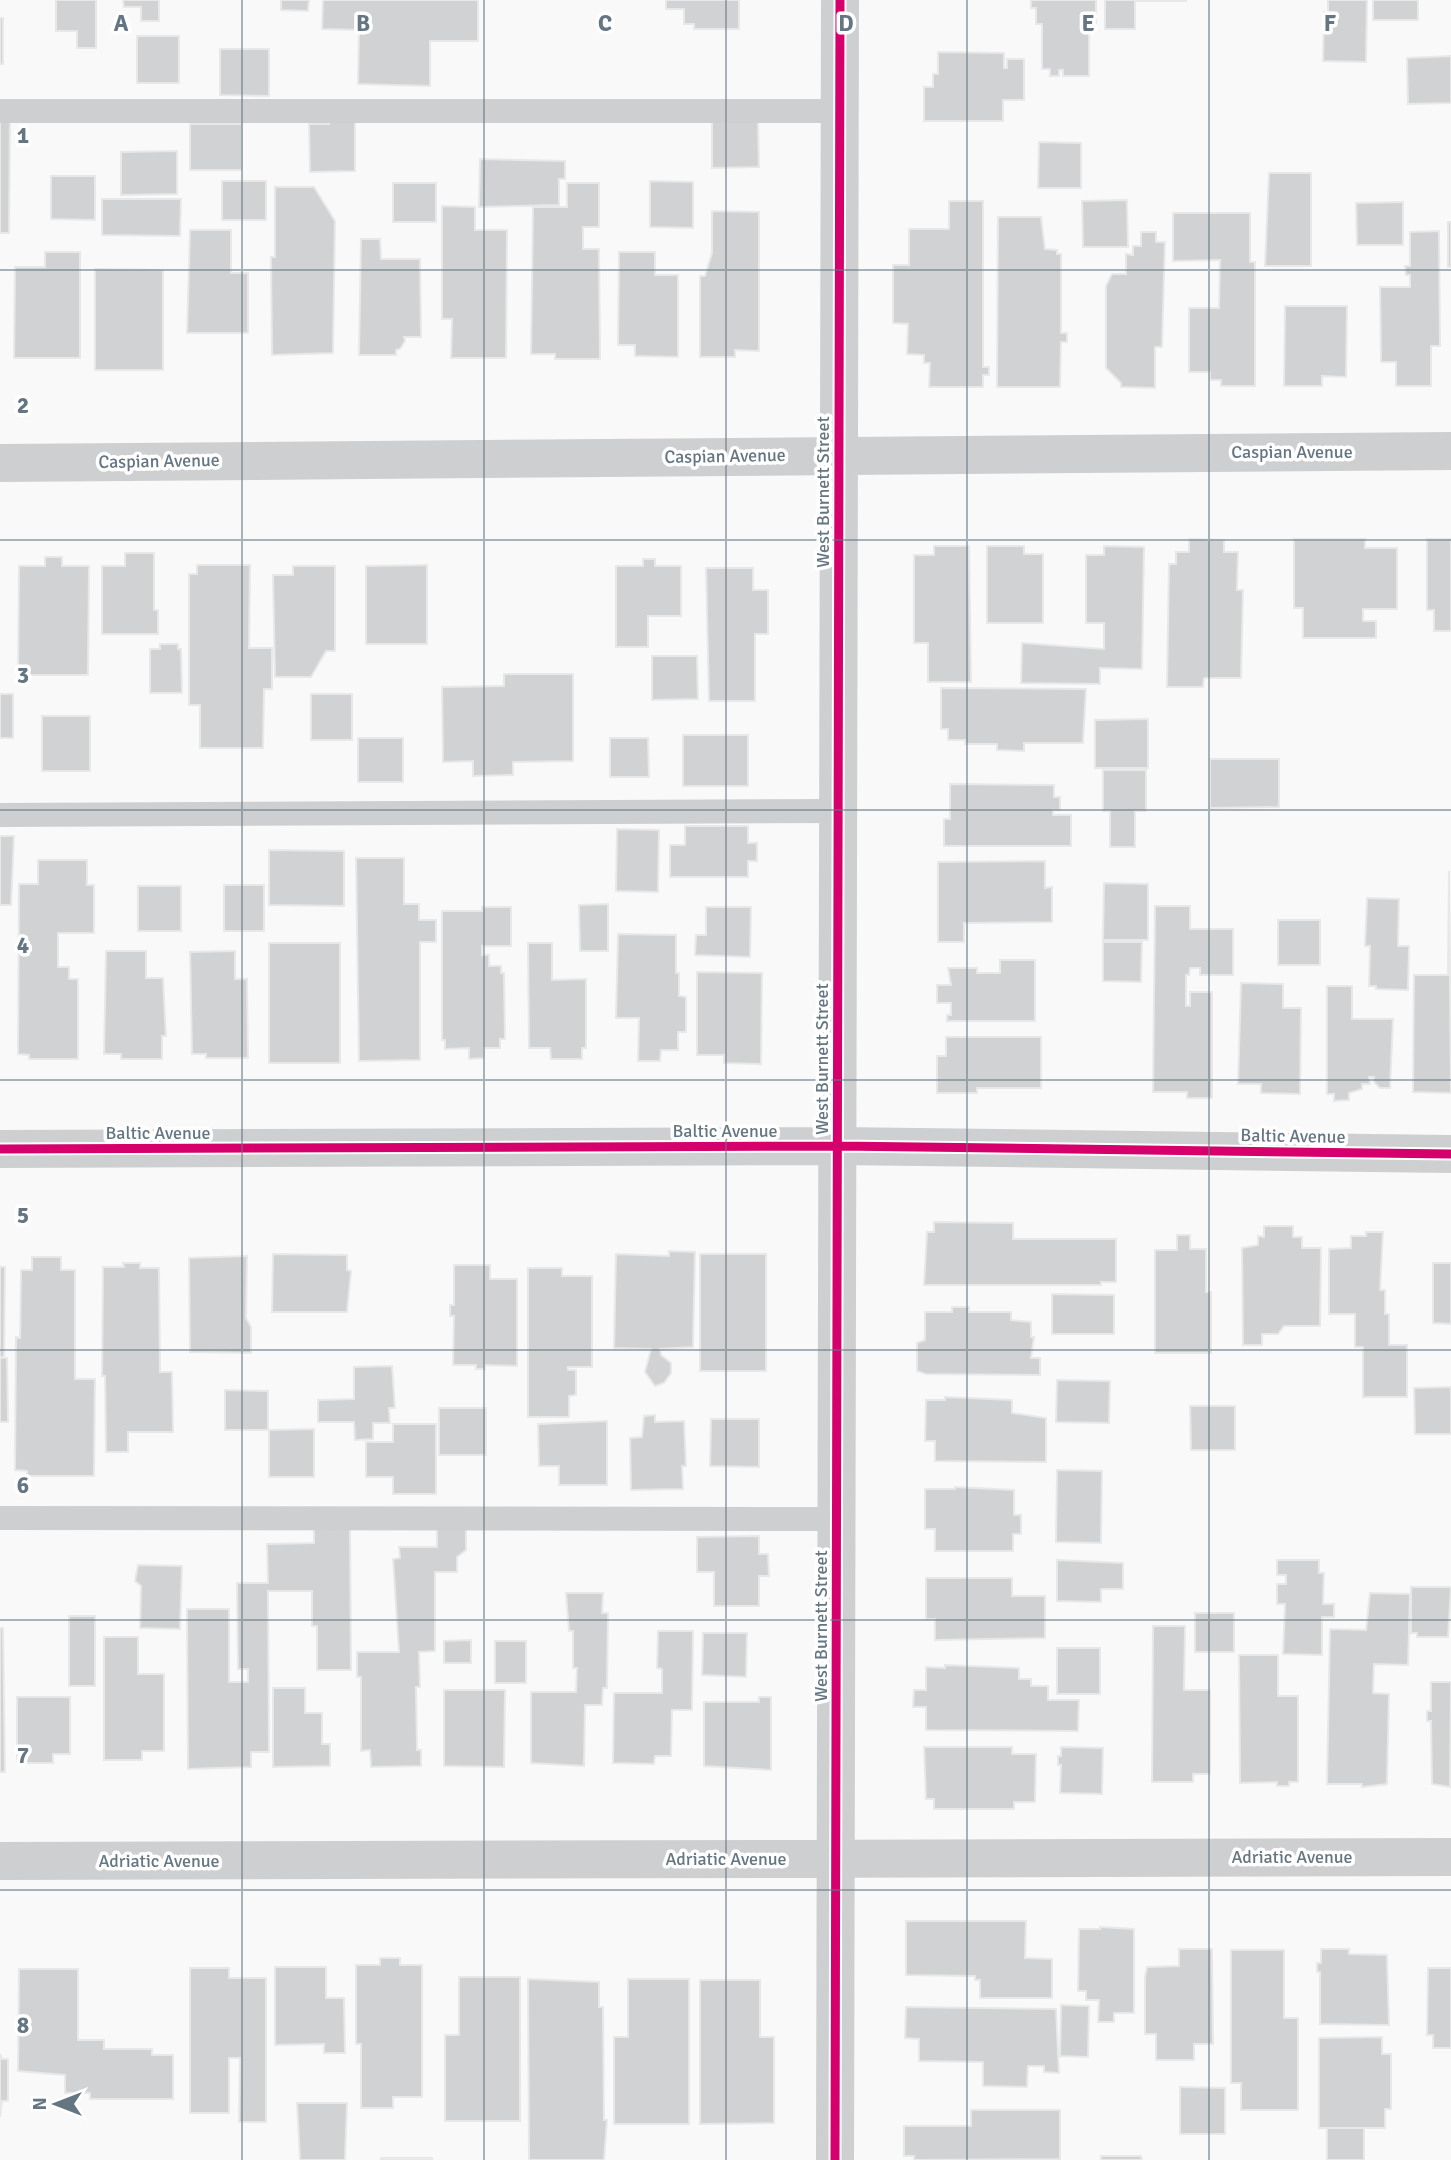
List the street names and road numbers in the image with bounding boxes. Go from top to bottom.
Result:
street label: West Burnett Street [812,416,834,568]
street label: Caspian Avenue [1231,441,1353,463]
street label: Caspian Avenue [664,444,786,468]
street label: Caspian Avenue [98,449,220,473]
street label: West Burnett Street [811,983,833,1135]
street label: Baltic Avenue [672,1120,778,1142]
street label: Baltic Avenue [105,1122,211,1144]
street label: Baltic Avenue [1240,1124,1346,1148]
street label: West Burnett Street [810,1550,832,1702]
street label: Adriatic Avenue [1231,1846,1353,1868]
street label: Adriatic Avenue [665,1848,787,1870]
street label: Adriatic Avenue [98,1850,220,1872]

